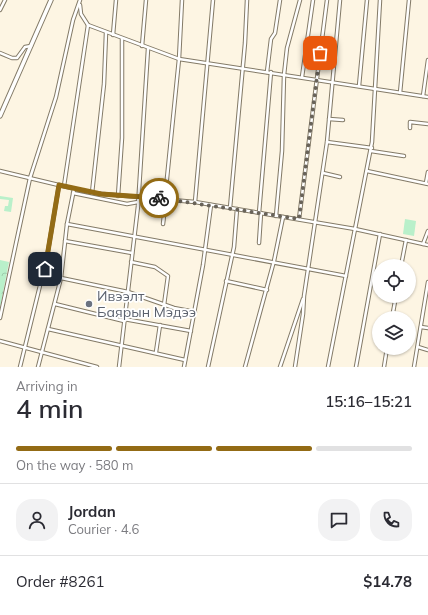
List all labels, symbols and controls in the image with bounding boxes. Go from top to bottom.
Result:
pin [303,36,337,70]
icon: bag [309,42,331,64]
courier [139,178,179,218]
icon: bike [148,187,170,209]
pin [28,252,62,286]
icon: home [34,258,56,280]
map controls [372,259,416,355]
button: locate [372,259,416,303]
place label: Ивээлт Баярын Мэдээ [97,287,196,321]
marker: Ивээлт Баярын Мэдээ [84,299,94,309]
button: layers [372,311,416,355]
text: Arriving in [16,378,78,394]
text: 4 min [16,392,84,425]
text: 15:16–15:21 [325,392,412,411]
text: On the way · 580 m [16,457,133,473]
button: person [16,499,58,541]
button: chat [318,499,360,541]
button: phone [370,499,412,541]
text: Jordan [68,502,116,521]
text: Courier · 4.6 [68,521,139,537]
text: Order #8261 [16,572,104,591]
text: $14.78 [363,572,412,591]

